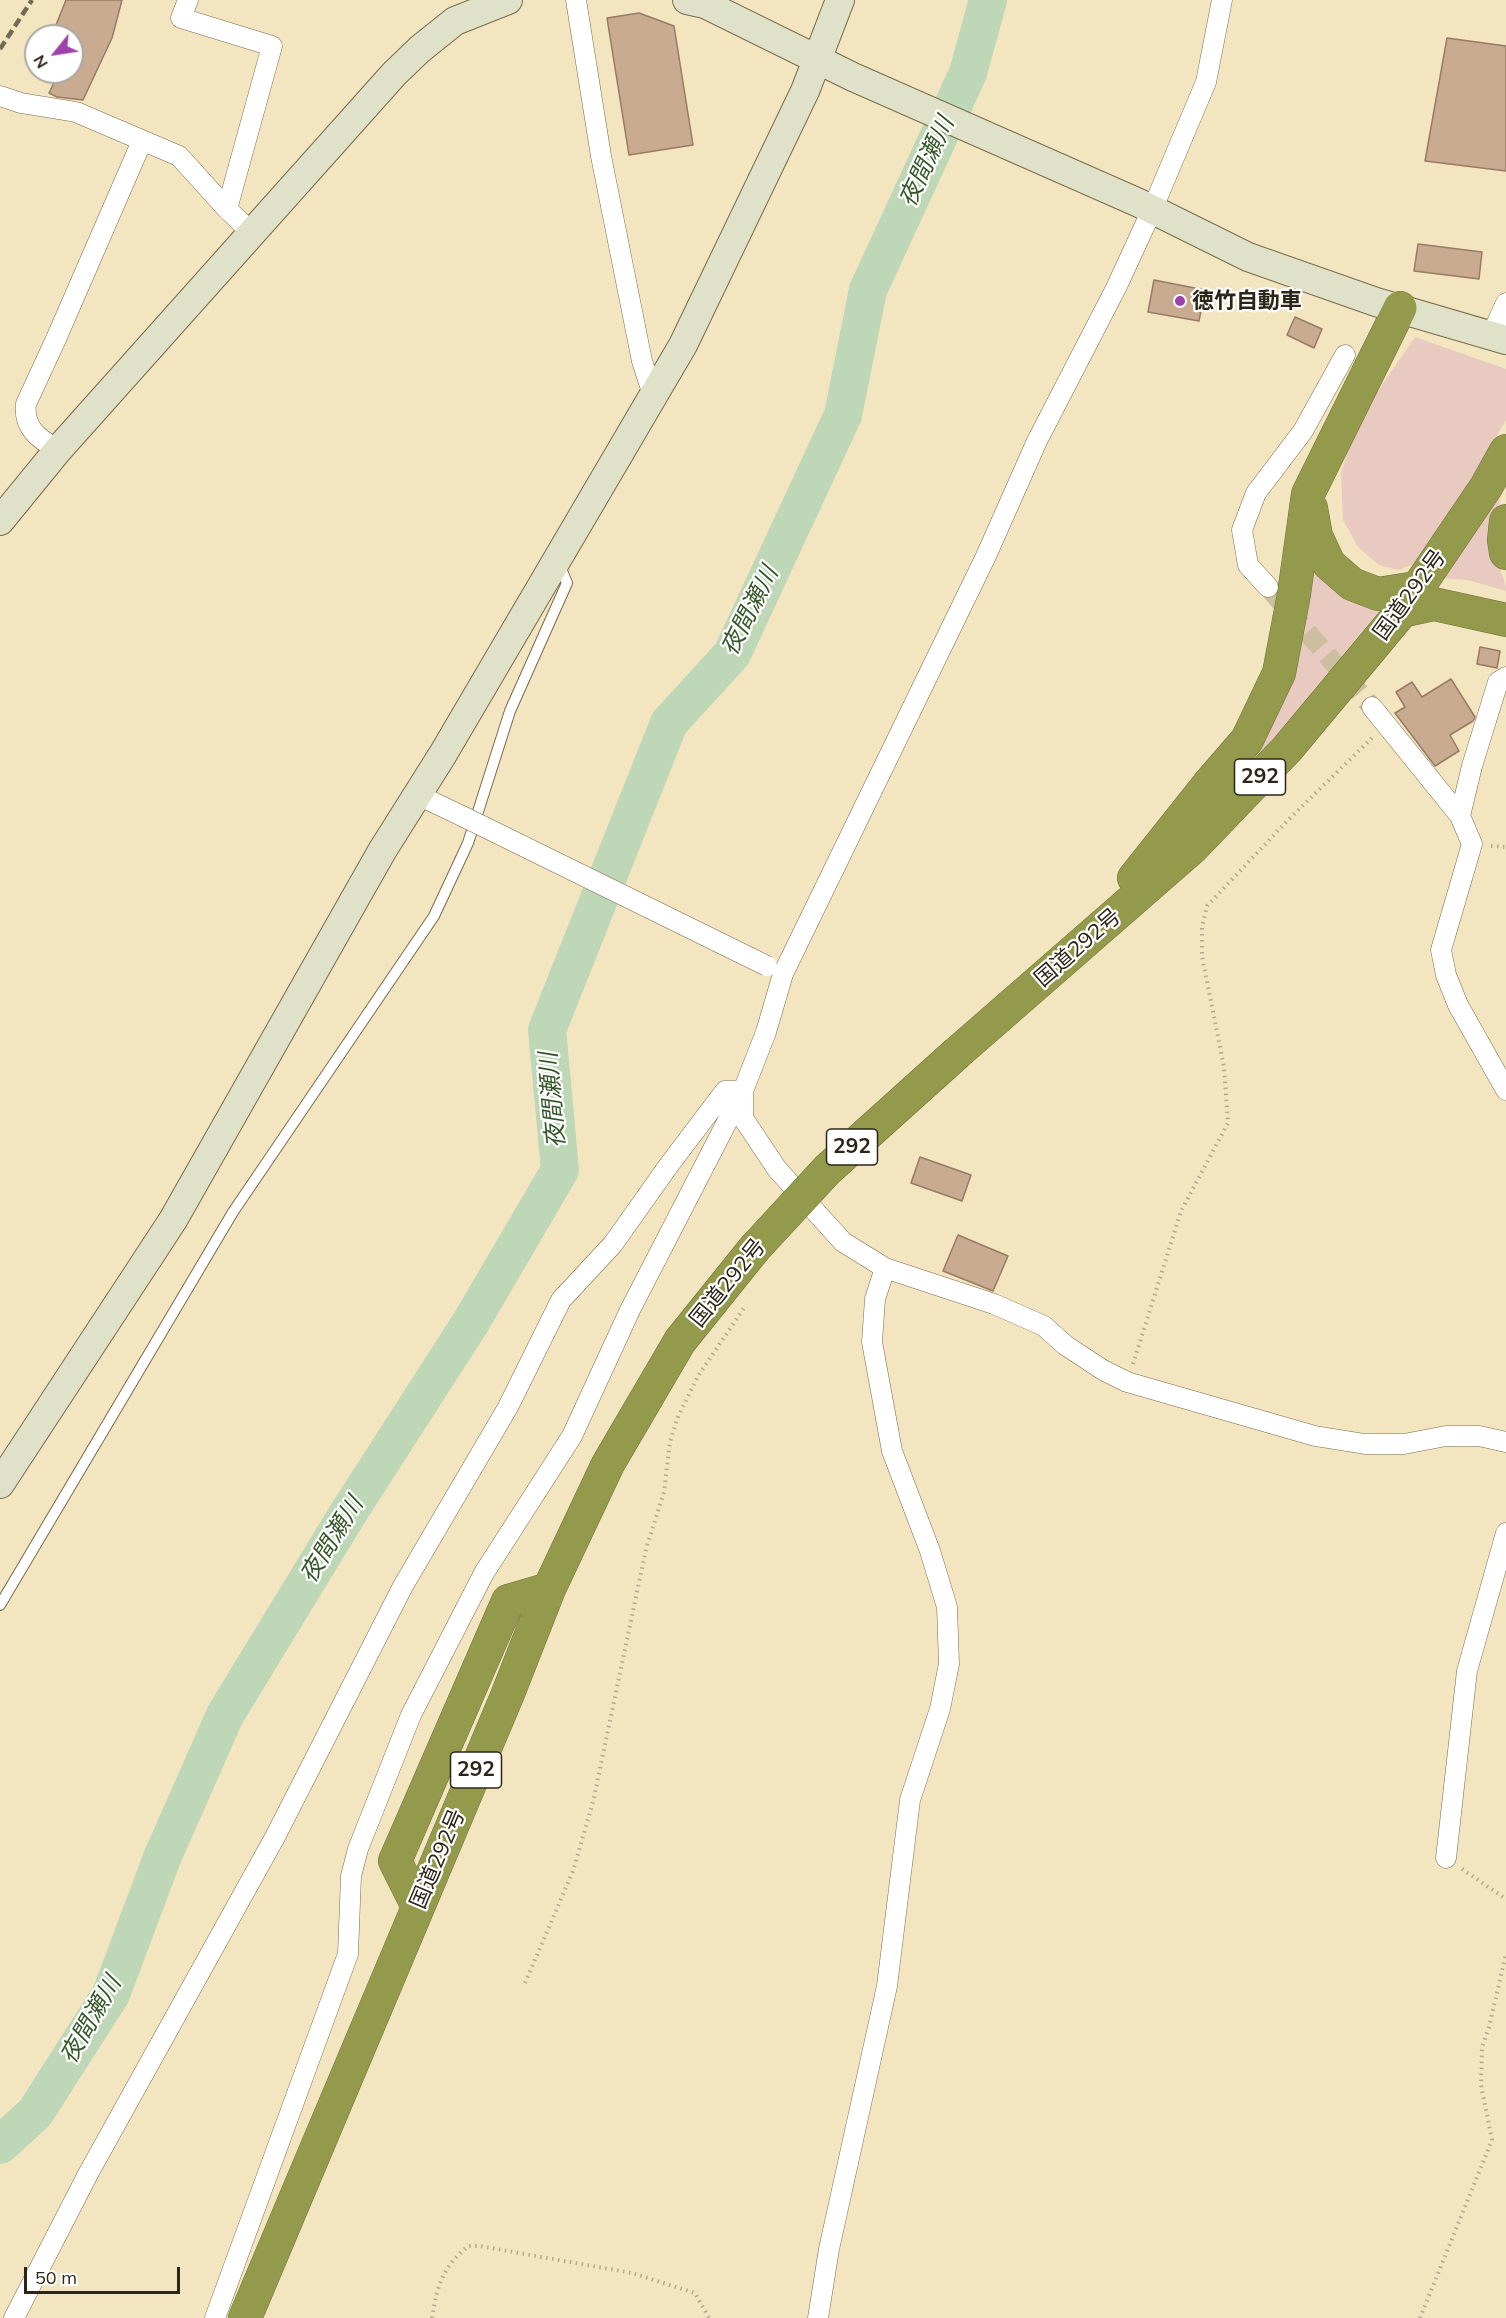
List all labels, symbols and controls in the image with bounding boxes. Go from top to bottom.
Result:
north arrow [24,24,84,84]
text: N [28,52,52,72]
water label: 夜間瀬川 [894,112,960,212]
place label: 徳竹自動車 [1192,288,1302,314]
marker: 徳竹自動車 [1173,294,1187,308]
street label: 国道292号 [1368,545,1452,645]
water label: 夜間瀬川 [715,562,785,660]
road number: 292 [1234,759,1286,795]
street label: 国道292号 [1029,903,1127,993]
water label: 夜間瀬川 [534,1051,572,1149]
road number: 292 [826,1129,878,1165]
street label: 国道292号 [685,1234,771,1332]
water label: 夜間瀬川 [294,1492,370,1588]
road number: 292 [450,1752,502,1788]
street label: 国道292号 [405,1805,471,1913]
water label: 夜間瀬川 [55,1971,127,2069]
scale bar [27,2255,183,2293]
text: 50 m [35,2266,77,2289]

